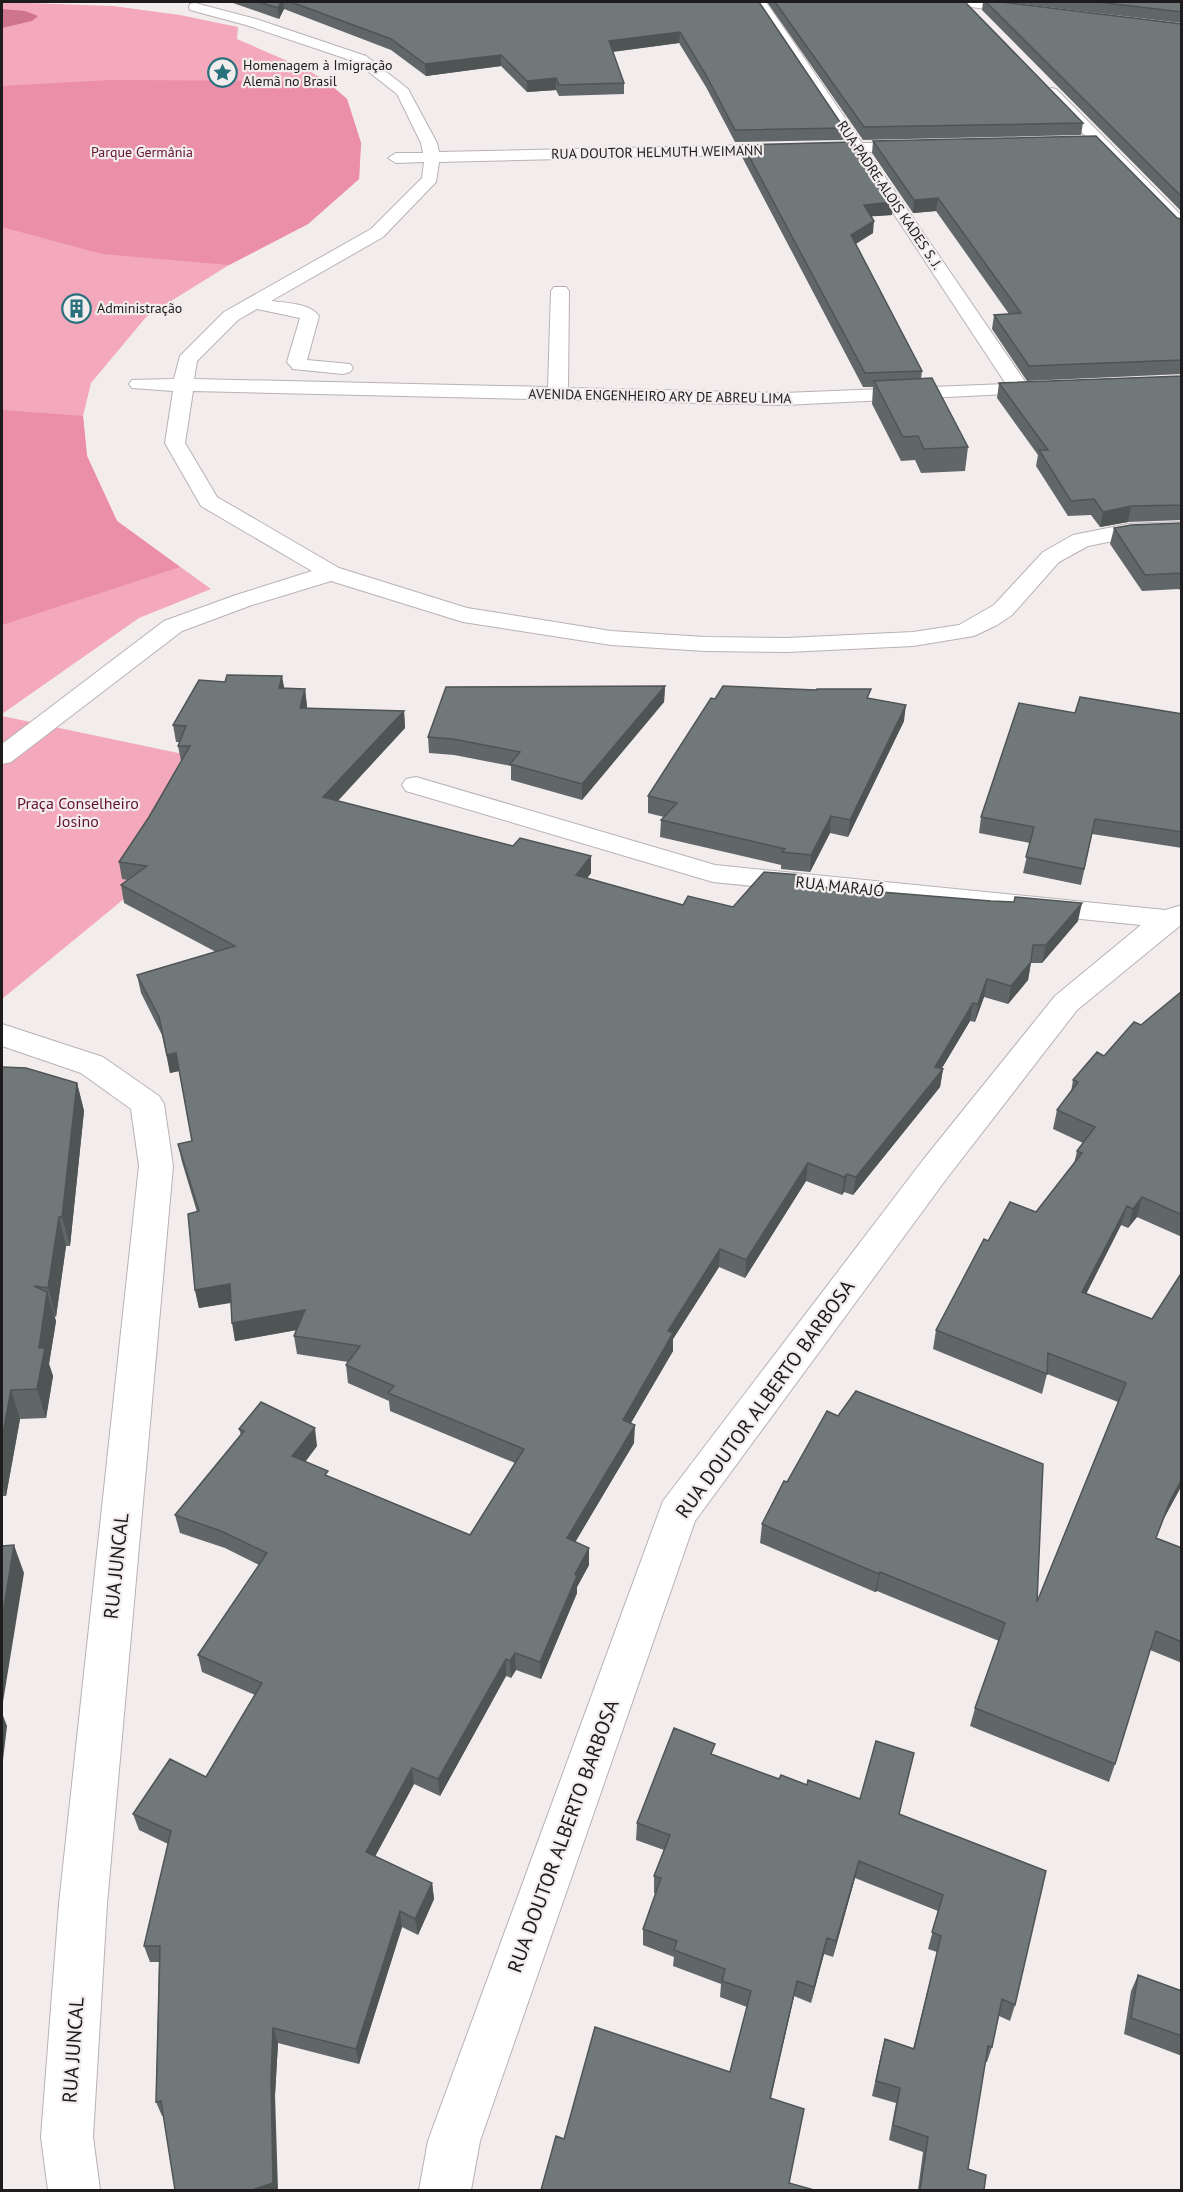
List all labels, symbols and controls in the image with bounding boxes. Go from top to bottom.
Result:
place label: Homenagem à Imigração Alemã no Brasil [243,56,393,90]
place icon: Homenagem à Imigração Alemã no Brasil [206,57,238,89]
street label: RUA PADRE ALOIS KADES S. J. [833,117,947,273]
street label: RUA DOUTOR HELMUTH WEIMANN [551,141,763,163]
park label: Parque Germânia [91,143,193,161]
building icon: Administração [60,292,92,324]
place label: Administração [97,299,182,317]
street label: AVENIDA ENGENHEIRO ARY DE ABREU LIMA [528,385,793,407]
park label: Praça Conselheiro Josino [17,793,139,831]
street label: RUA MARAJÓ [795,871,885,901]
street label: RUA DOUTOR ALBERTO BARBOSA [670,1274,861,1523]
street label: RUA JUNCAL [98,1512,134,1620]
street label: RUA DOUTOR ALBERTO BARBOSA [501,1696,625,1976]
street label: RUA JUNCAL [56,1996,90,2104]

